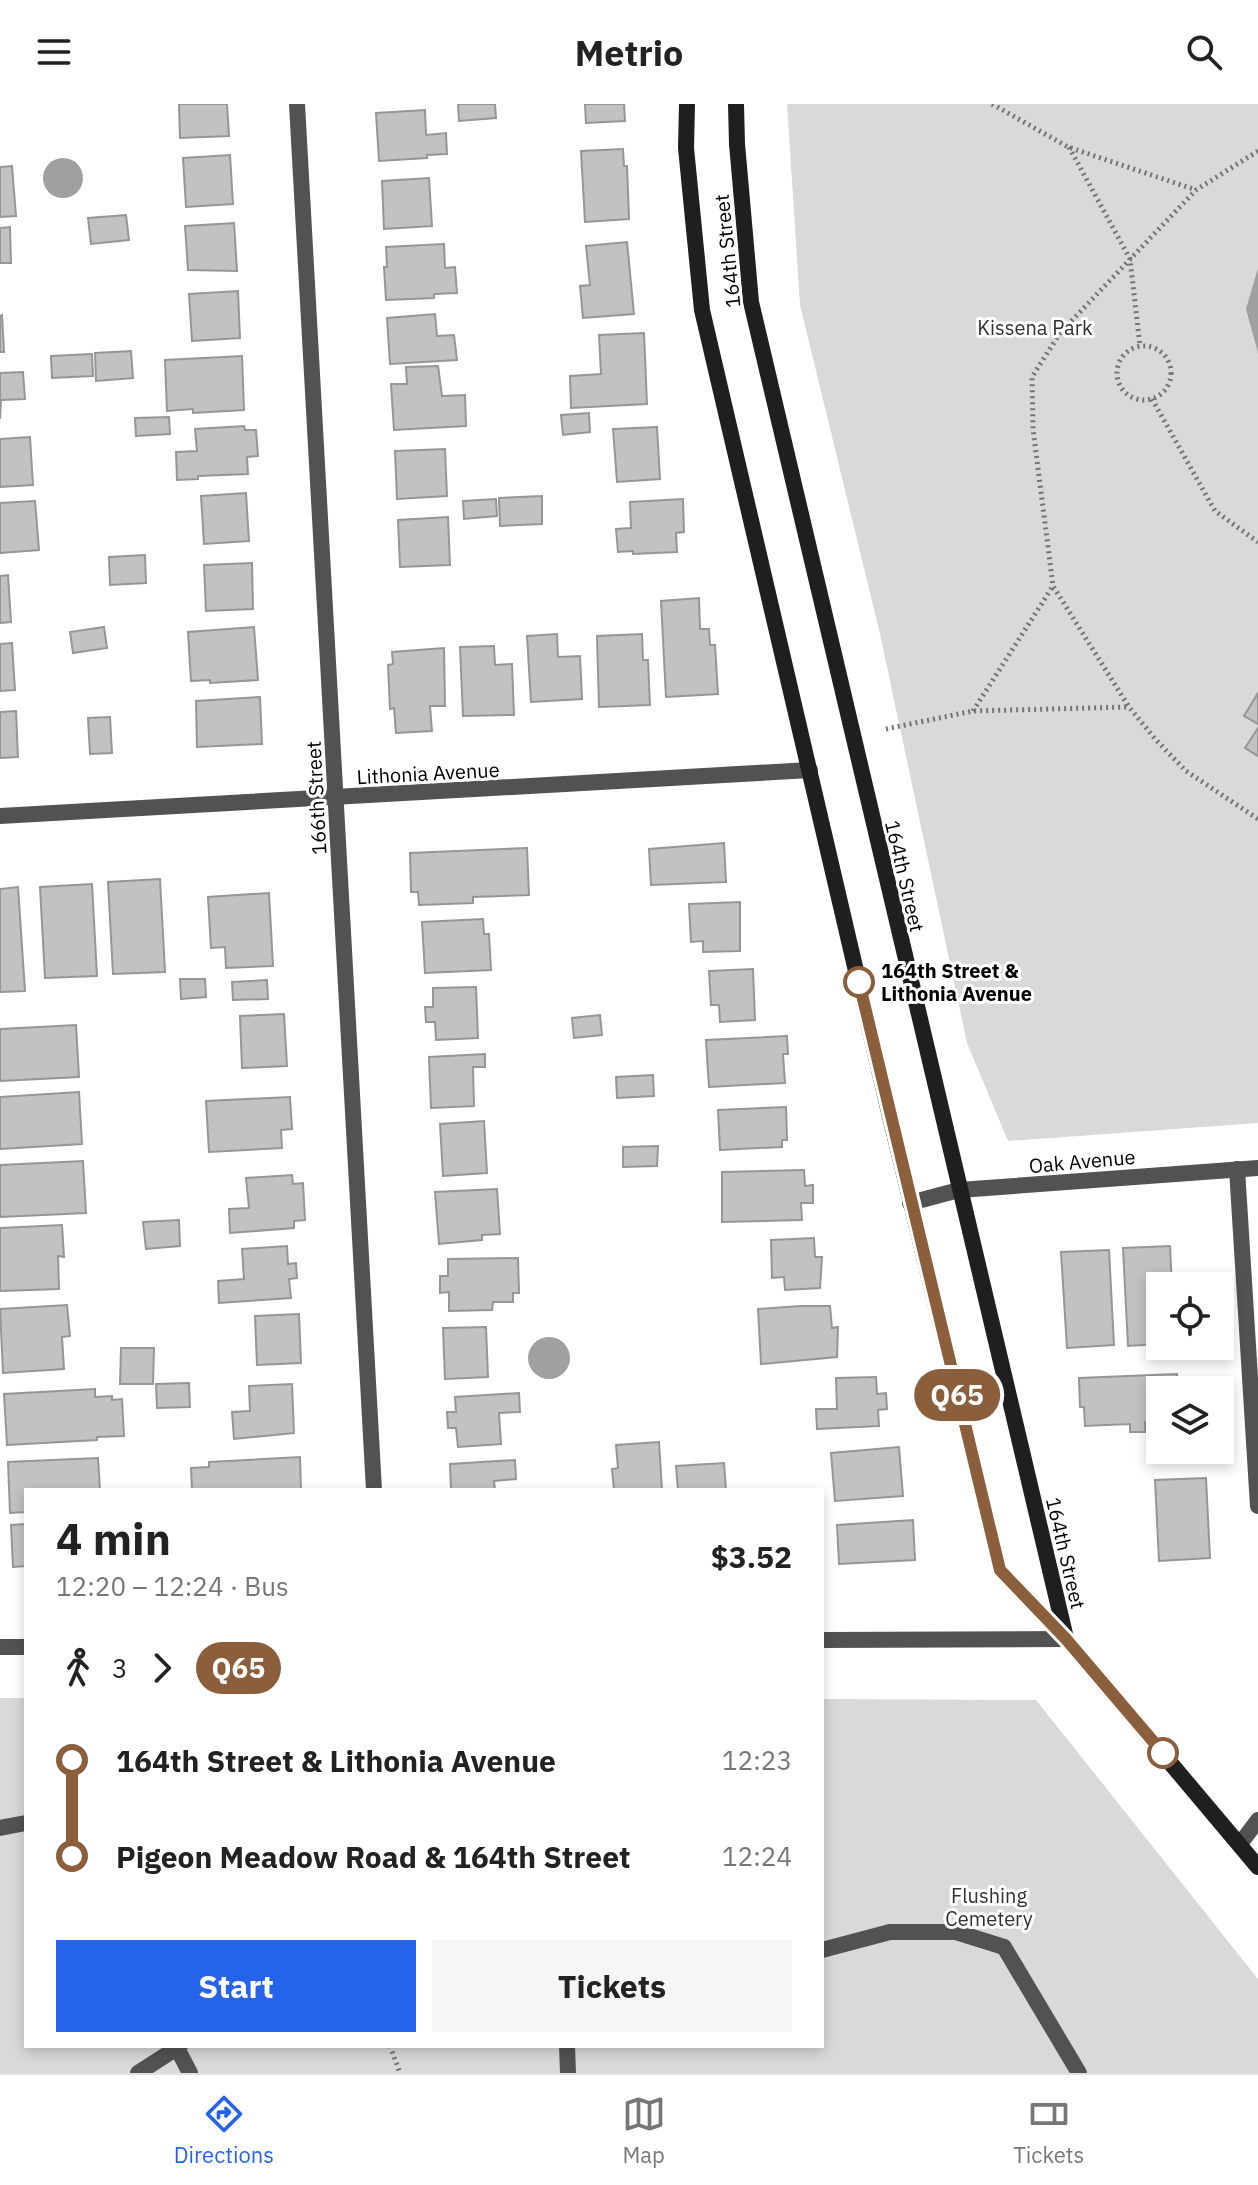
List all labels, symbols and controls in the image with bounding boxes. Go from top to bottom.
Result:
text: Metrio [575,29,683,76]
icon: menu [32,30,76,74]
icon: search [1182,30,1226,74]
street label: 164th Street [708,193,746,309]
park label: Kissena Park [977,314,1093,341]
street label: 166th Street [300,740,332,856]
street label: Lithonia Avenue [356,756,500,790]
street label: 164th Street [879,817,931,935]
place label: 164th Street & Lithonia Avenue [881,957,1032,1007]
marker: 164th Street & Lithonia Avenue [844,967,874,997]
street label: Oak Avenue [1028,1143,1136,1179]
map controls [1146,1272,1234,1464]
button: locate [1146,1272,1234,1360]
line badge: Q65 [911,1369,1003,1421]
text: Q65 [930,1376,984,1413]
button: layers [1146,1376,1234,1464]
street label: 164th Street [1040,1494,1092,1612]
text: 4 min [56,1510,171,1567]
text: $3.52 [711,1537,792,1576]
text: 12:20 – 12:24 · Bus [56,1569,289,1603]
icon: walk [56,1646,100,1690]
icon: forward [140,1646,184,1690]
text: Q65 [212,1649,265,1686]
text: 3 [112,1651,128,1685]
unlabelled marker [1148,1738,1178,1768]
text: 164th Street & Lithonia Avenue [116,1741,556,1780]
text: 12:23 [722,1743,792,1777]
text: Pigeon Meadow Road & 164th Street [116,1837,631,1876]
text: 12:24 [722,1839,792,1873]
park label: Flushing Cemetery [945,1882,1033,1932]
button: Start [56,1940,416,2032]
button: Tickets [432,1940,792,2032]
tab: Directions [174,2092,274,2169]
tab: Map [622,2092,666,2169]
tab: Tickets [1013,2092,1084,2169]

